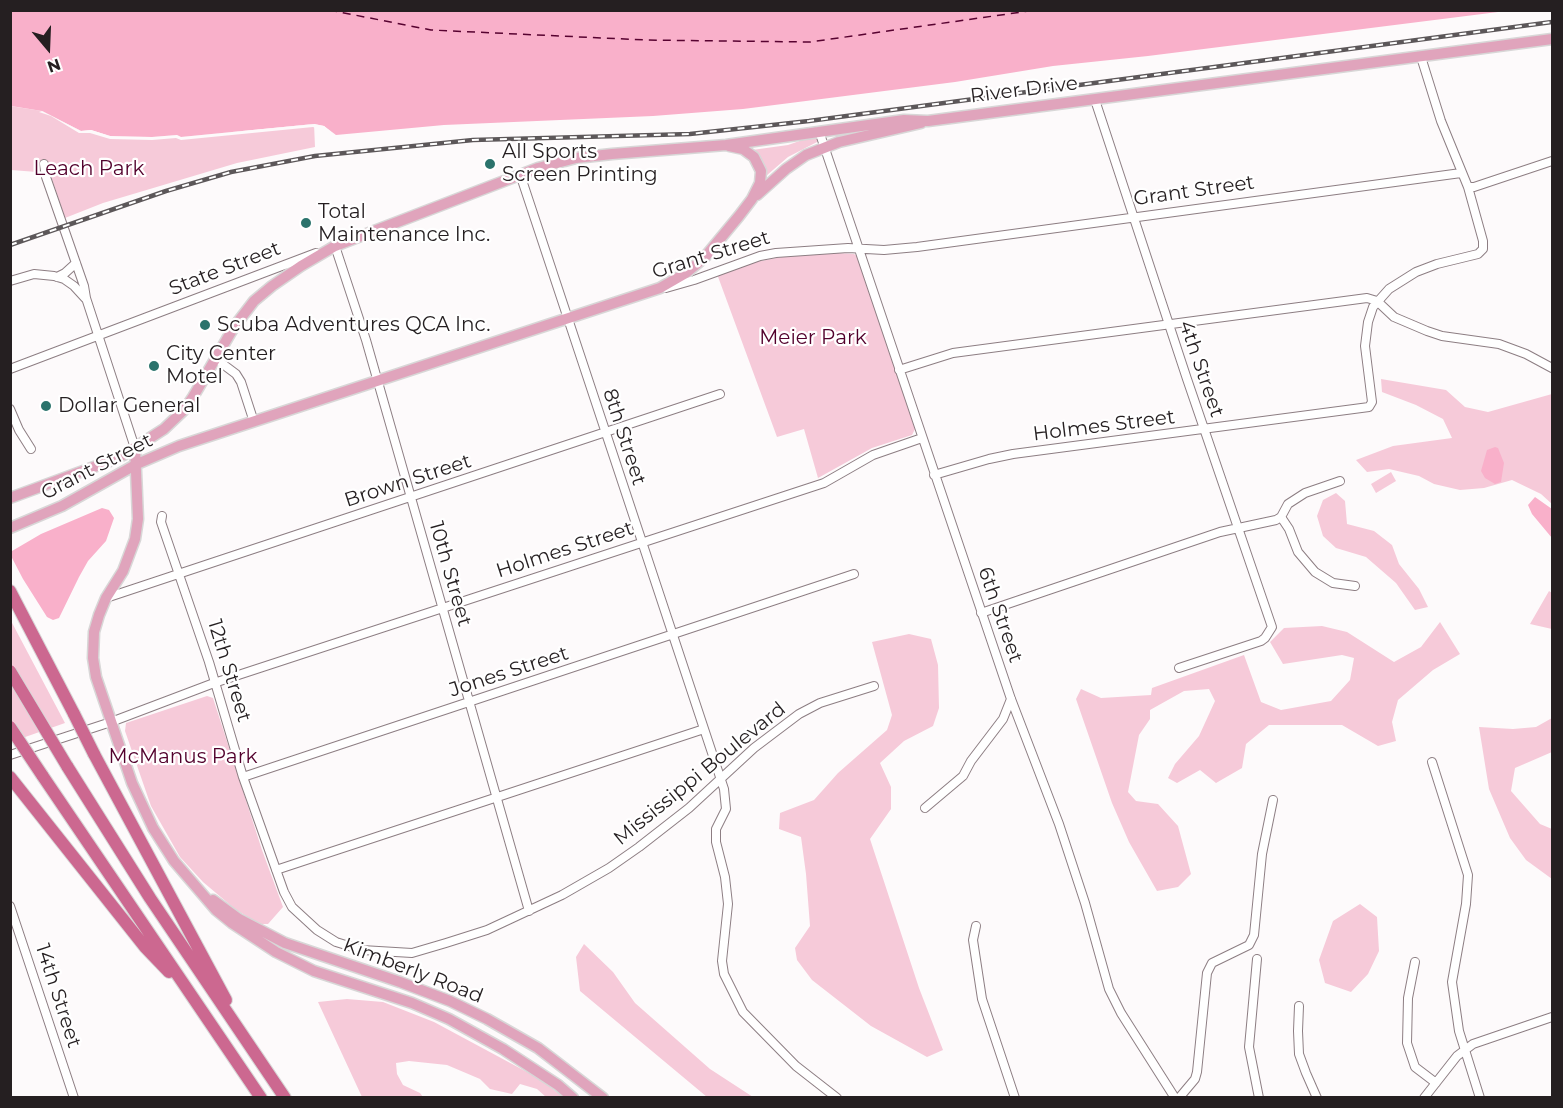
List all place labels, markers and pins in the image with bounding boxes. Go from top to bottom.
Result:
place label: All Sports Screen Printing [502,140,658,187]
marker: All Sports Screen Printing [483,157,497,171]
place label: Total Maintenance Inc. [318,200,490,247]
marker: Total Maintenance Inc. [299,216,313,230]
place label: Scuba Adventures QCA Inc. [217,313,491,337]
marker: Scuba Adventures QCA Inc. [198,318,212,332]
place label: City Center Motel [166,342,276,389]
marker: City Center Motel [147,359,161,373]
place label: Dollar General [58,394,200,418]
marker: Dollar General [39,399,53,413]

